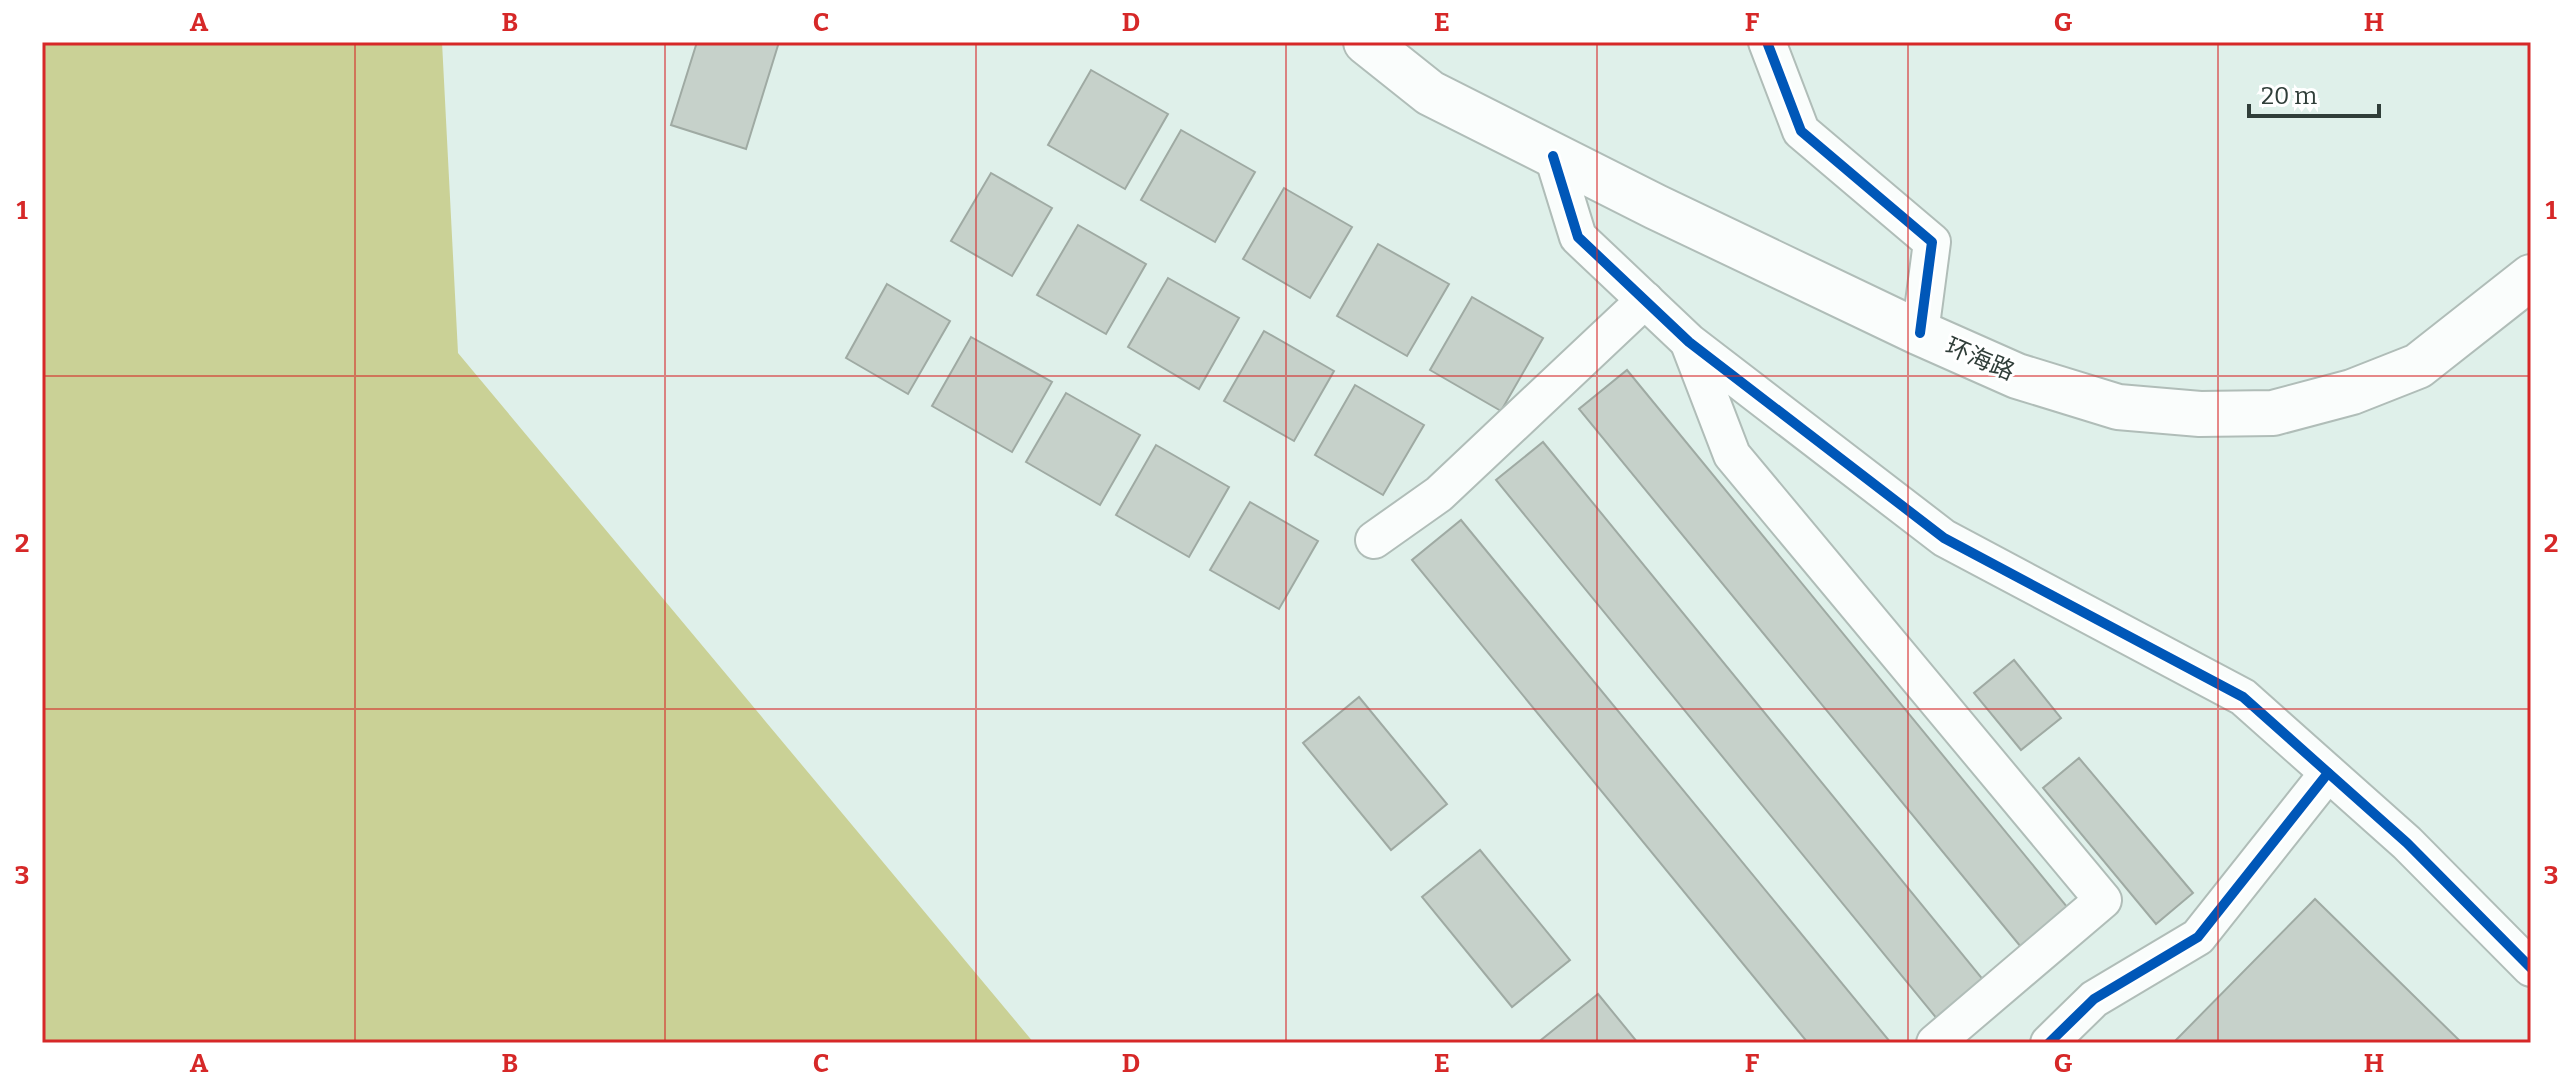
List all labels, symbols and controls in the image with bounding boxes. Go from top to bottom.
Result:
text: A [190,7,209,38]
text: B [502,7,518,38]
text: C [813,7,829,38]
text: D [1122,7,1140,38]
text: E [1434,7,1450,38]
text: F [1745,7,1760,38]
text: G [2054,7,2073,38]
text: H [2364,7,2384,38]
scale bar [2249,68,2379,118]
text: 20 m [2261,82,2317,110]
text: 1 [16,195,28,226]
text: 1 [2545,195,2557,226]
street label: 环海路 [1941,332,2019,386]
text: 2 [15,528,29,559]
text: 2 [2544,528,2558,559]
text: 3 [15,860,29,891]
text: 3 [2544,860,2558,891]
text: A [190,1048,209,1079]
text: B [502,1048,518,1079]
text: C [813,1048,829,1079]
text: D [1122,1048,1140,1079]
text: E [1434,1048,1450,1079]
text: F [1745,1048,1760,1079]
text: G [2054,1048,2073,1079]
text: H [2364,1048,2384,1079]

